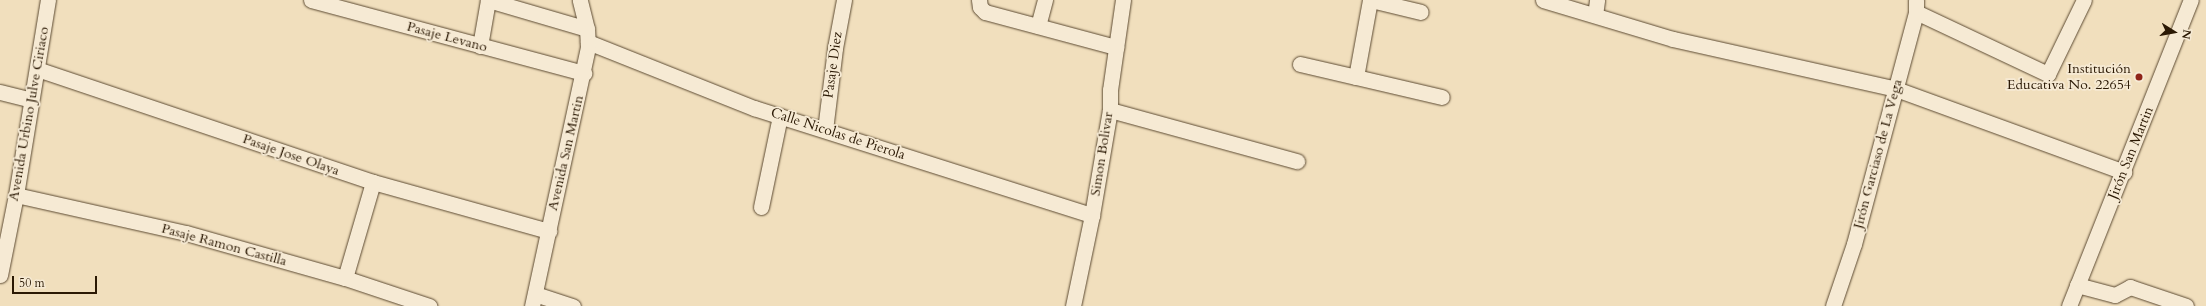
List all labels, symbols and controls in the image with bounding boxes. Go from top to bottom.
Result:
north arrow [2154,12,2194,52]
street label: Pasaje Levano [405,18,489,56]
street label: Avenida Urbino Julve Ciriaco [5,26,53,202]
text: N [2178,28,2195,40]
street label: Pasaje Diez [820,31,846,99]
place label: Institución Educativa No. 22654 [2007,61,2131,94]
marker: Institución Educativa No. 22654 [2134,72,2144,82]
street label: Jirón Garciaso de La Vega [1850,77,1906,231]
street label: Avenida San Martin [545,94,587,212]
street label: Calle Nicolas de Pierola [769,104,907,164]
street label: Jirón San Martin [2105,104,2157,202]
street label: Simon Bolivar [1087,111,1117,197]
street label: Pasaje Jose Olaya [240,131,342,179]
street label: Pasaje Ramon Castilla [160,220,288,270]
scale bar [14,268,99,294]
text: 50 m [19,275,45,291]

